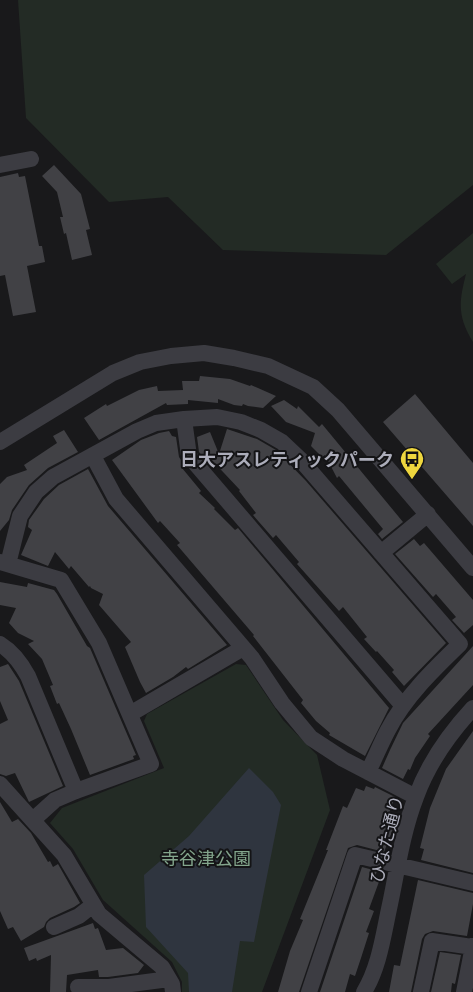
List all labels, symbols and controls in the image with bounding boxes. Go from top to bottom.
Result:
bus stop icon: 日大アスレティックパーク [399,446,425,480]
place label: 日大アスレティックパーク [180,448,394,470]
street label: ひなた通り [364,793,408,885]
park label: 寺谷津公園 [161,847,251,869]

